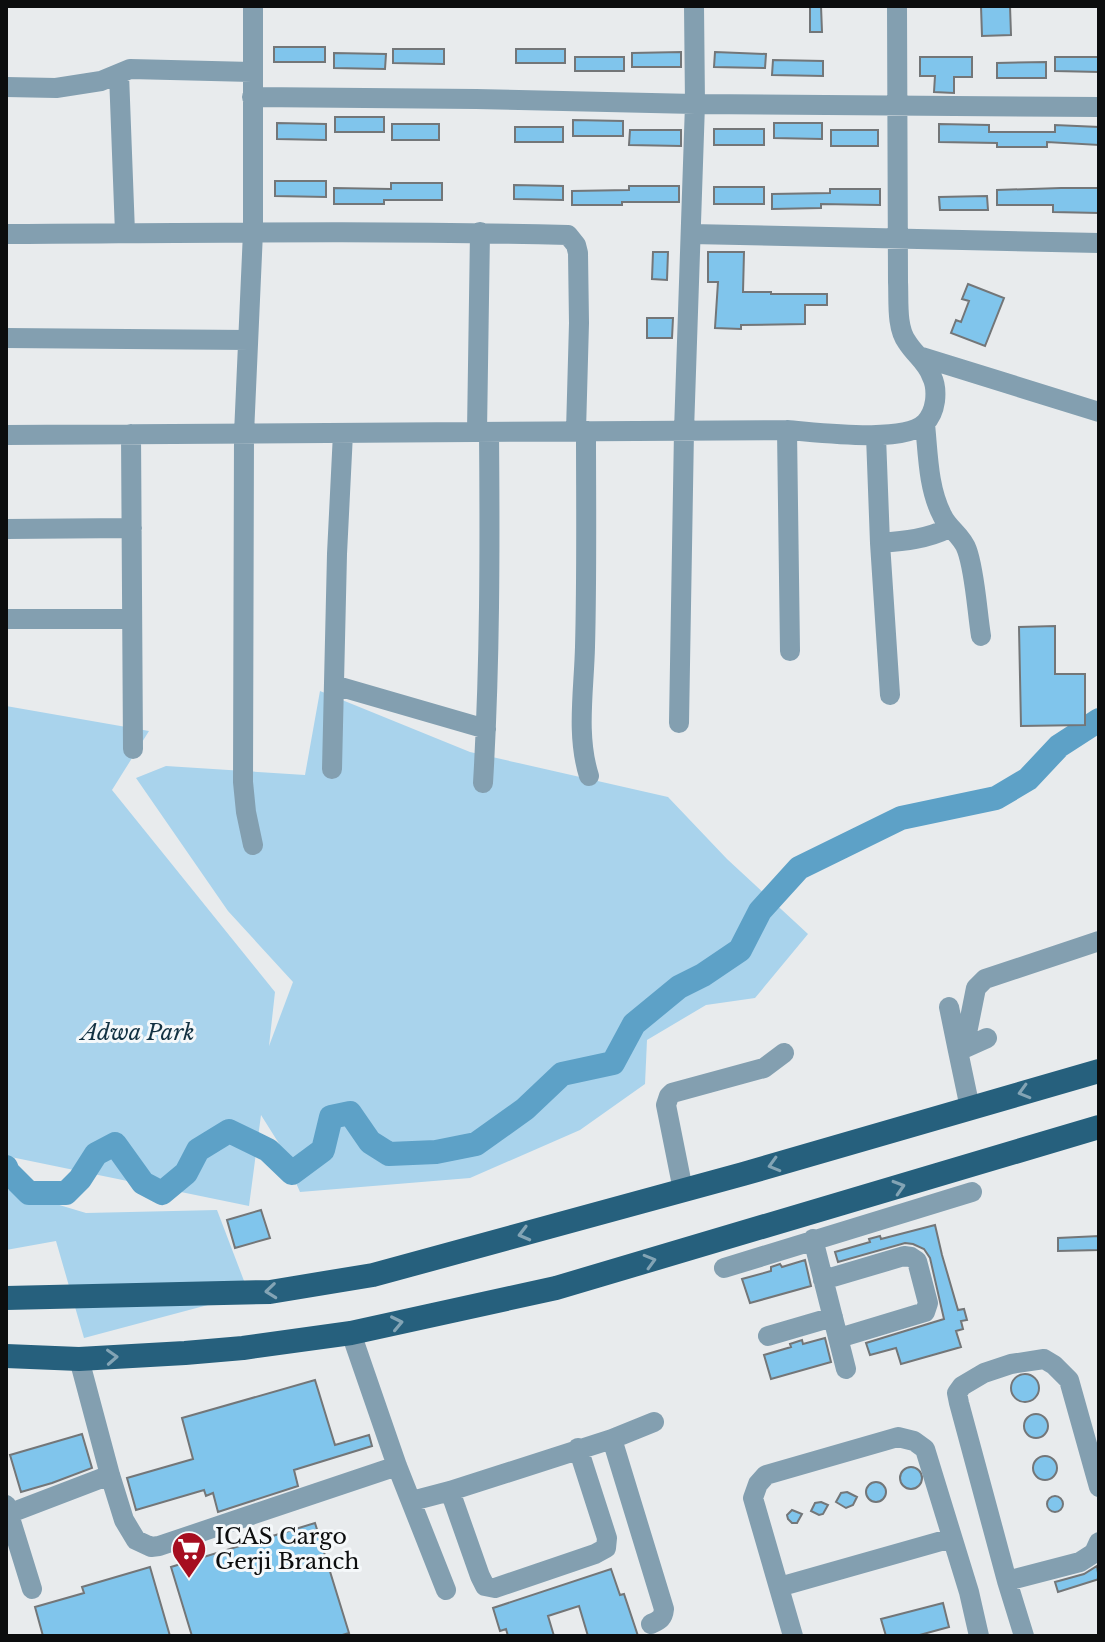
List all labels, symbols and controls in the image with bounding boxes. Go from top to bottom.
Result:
park label: Adwa Park [78,1019,195,1046]
one-way arrow [1018,1083,1032,1099]
one-way arrow [768,1156,782,1172]
one-way arrow [892,1180,905,1196]
one-way arrow [517,1225,531,1242]
one-way arrow [642,1254,656,1270]
one-way arrow [264,1283,277,1300]
one-way arrow [390,1315,404,1332]
one-way arrow [106,1349,119,1366]
place label: ICAS Cargo Gerji Branch [215,1523,359,1575]
supermarket icon: ICAS Cargo Gerji Branch [170,1530,208,1580]

